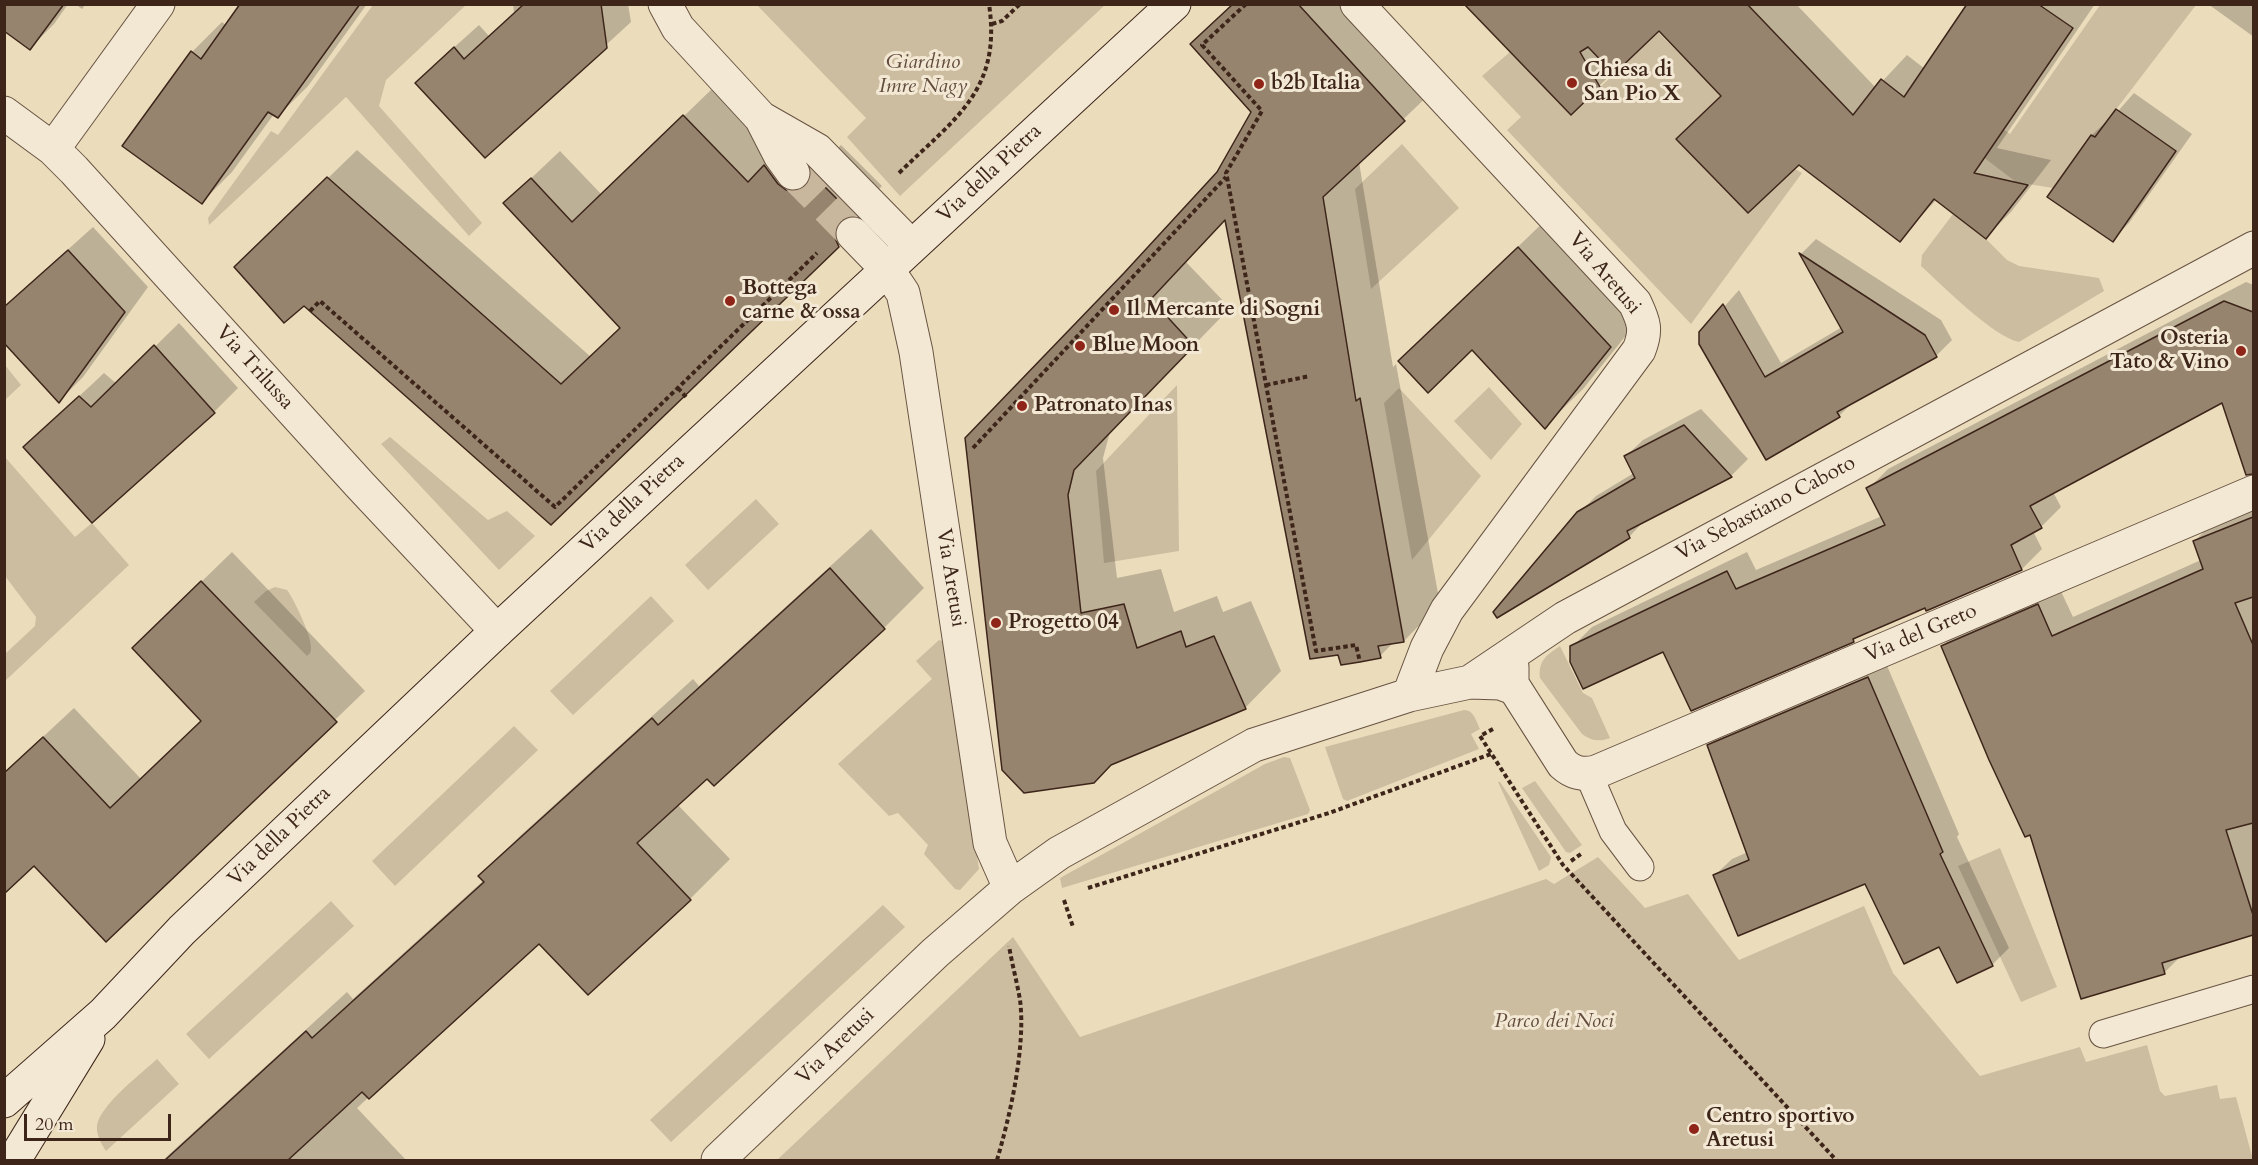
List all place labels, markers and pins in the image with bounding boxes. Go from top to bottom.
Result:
place label: Chiesa di San Pio X [1584,58,1680,108]
place label: b2b Italia [1271,71,1361,97]
marker: Chiesa di San Pio X [1565,76,1579,90]
marker: b2b Italia [1252,77,1266,91]
place label: Bottega carne & ossa [742,276,861,326]
marker: Bottega carne & ossa [723,294,737,308]
place label: Il Mercante di Sogni [1126,297,1320,323]
marker: Il Mercante di Sogni [1107,303,1121,317]
place label: Osteria Tato & Vino [2110,326,2229,376]
place label: Blue Moon [1092,333,1199,359]
marker: Blue Moon [1073,339,1087,353]
marker: Osteria Tato & Vino [2234,344,2248,358]
place label: Patronato Inas [1034,393,1172,419]
marker: Patronato Inas [1015,399,1029,413]
place label: Progetto 04 [1008,610,1119,636]
marker: Progetto 04 [989,616,1003,630]
place label: Centro sportivo Aretusi [1706,1104,1855,1154]
marker: Centro sportivo Aretusi [1687,1122,1701,1136]

